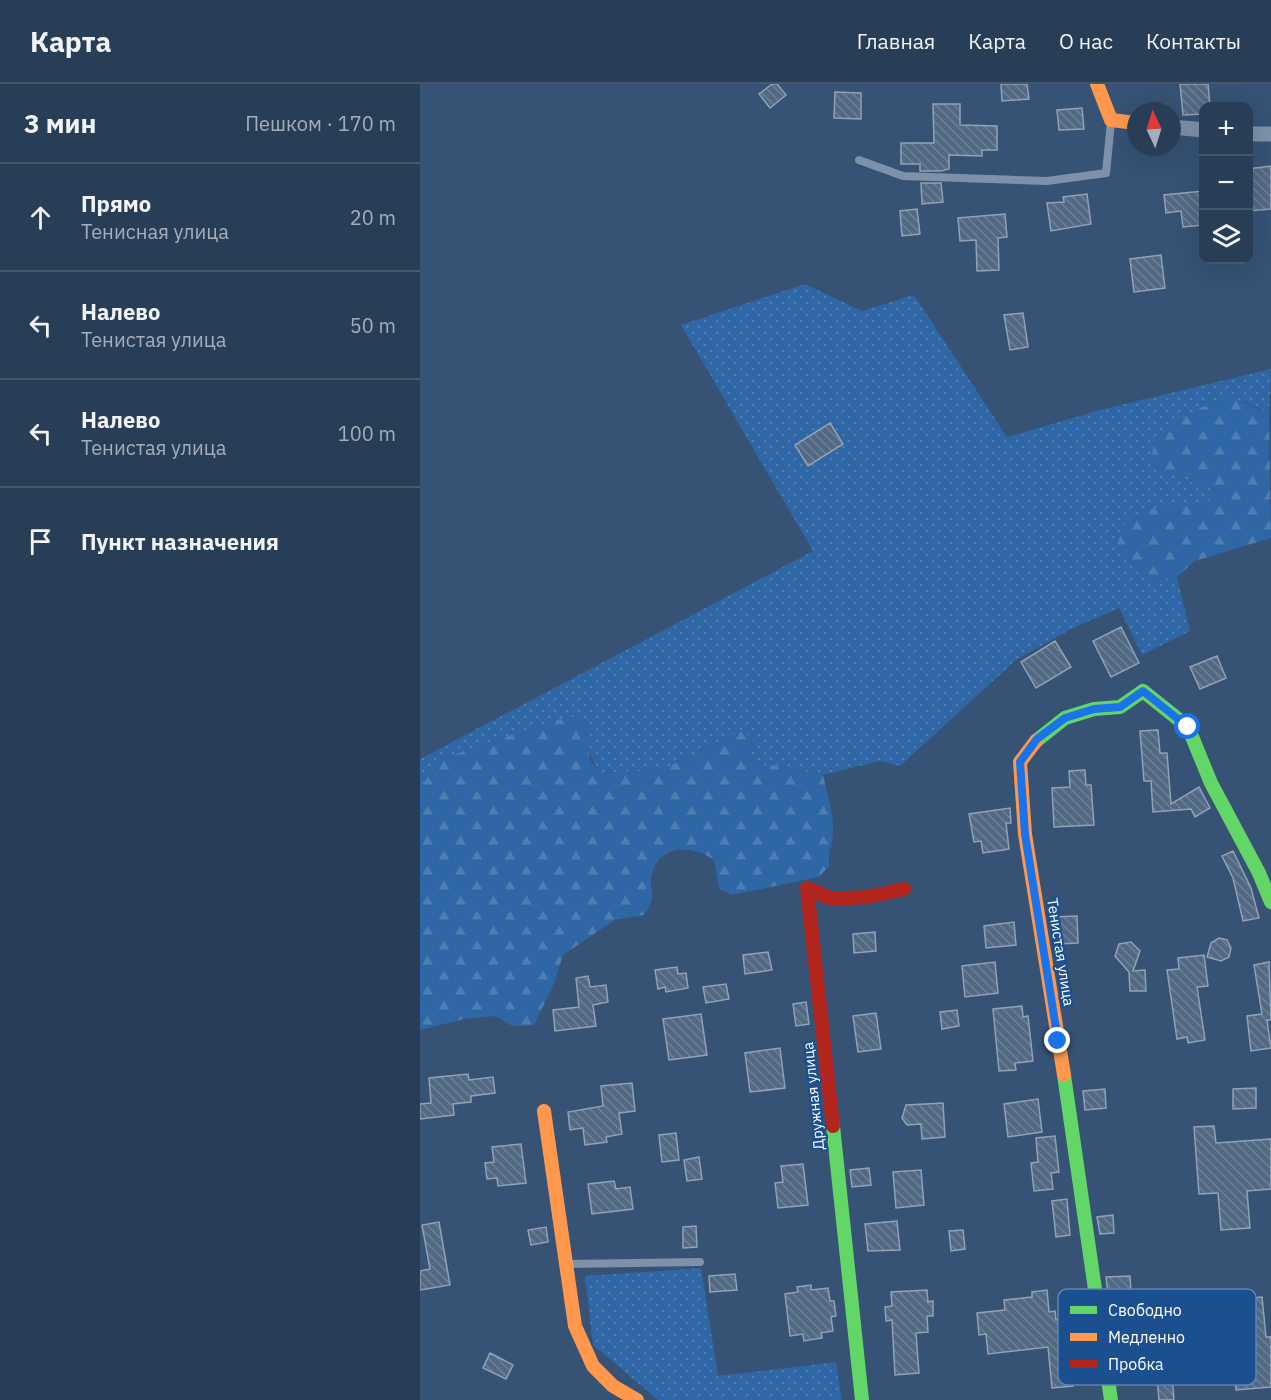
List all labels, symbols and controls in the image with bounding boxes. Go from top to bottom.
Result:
text: Карта [30,23,111,60]
text: Главная [857,27,935,55]
text: Карта [968,27,1026,55]
text: О нас [1059,27,1113,55]
text: Контакты [1146,27,1241,55]
north arrow [1127,102,1181,156]
map controls [1199,102,1253,264]
button: + [1199,102,1253,156]
text: 3 мин [24,106,96,140]
text: Пешком · 170 m [245,110,396,137]
button: − [1199,156,1253,210]
text: Прямо [81,189,151,218]
icon: ahead [24,201,57,234]
text: 20 m [350,204,396,231]
button: layers [1199,210,1253,264]
text: Тенисная улица [81,218,229,245]
text: Налево [81,297,160,326]
icon: left [24,309,57,342]
text: 50 m [350,312,396,339]
text: Тенистая улица [81,326,226,353]
text: Налево [81,405,160,434]
icon: left [24,417,57,450]
text: 100 m [338,420,396,447]
text: Тенистая улица [81,434,226,461]
icon: arrive [24,525,57,558]
text: Пункт назначения [81,527,279,556]
route start [1174,713,1200,739]
street label: Тенистая улица [1043,897,1079,1007]
route end [1044,1027,1070,1053]
street label: Дружная улица [798,1041,828,1151]
legend [1058,1289,1256,1385]
text: Свободно [1108,1300,1182,1320]
text: Медленно [1108,1327,1185,1347]
text: Пробка [1108,1354,1164,1374]

